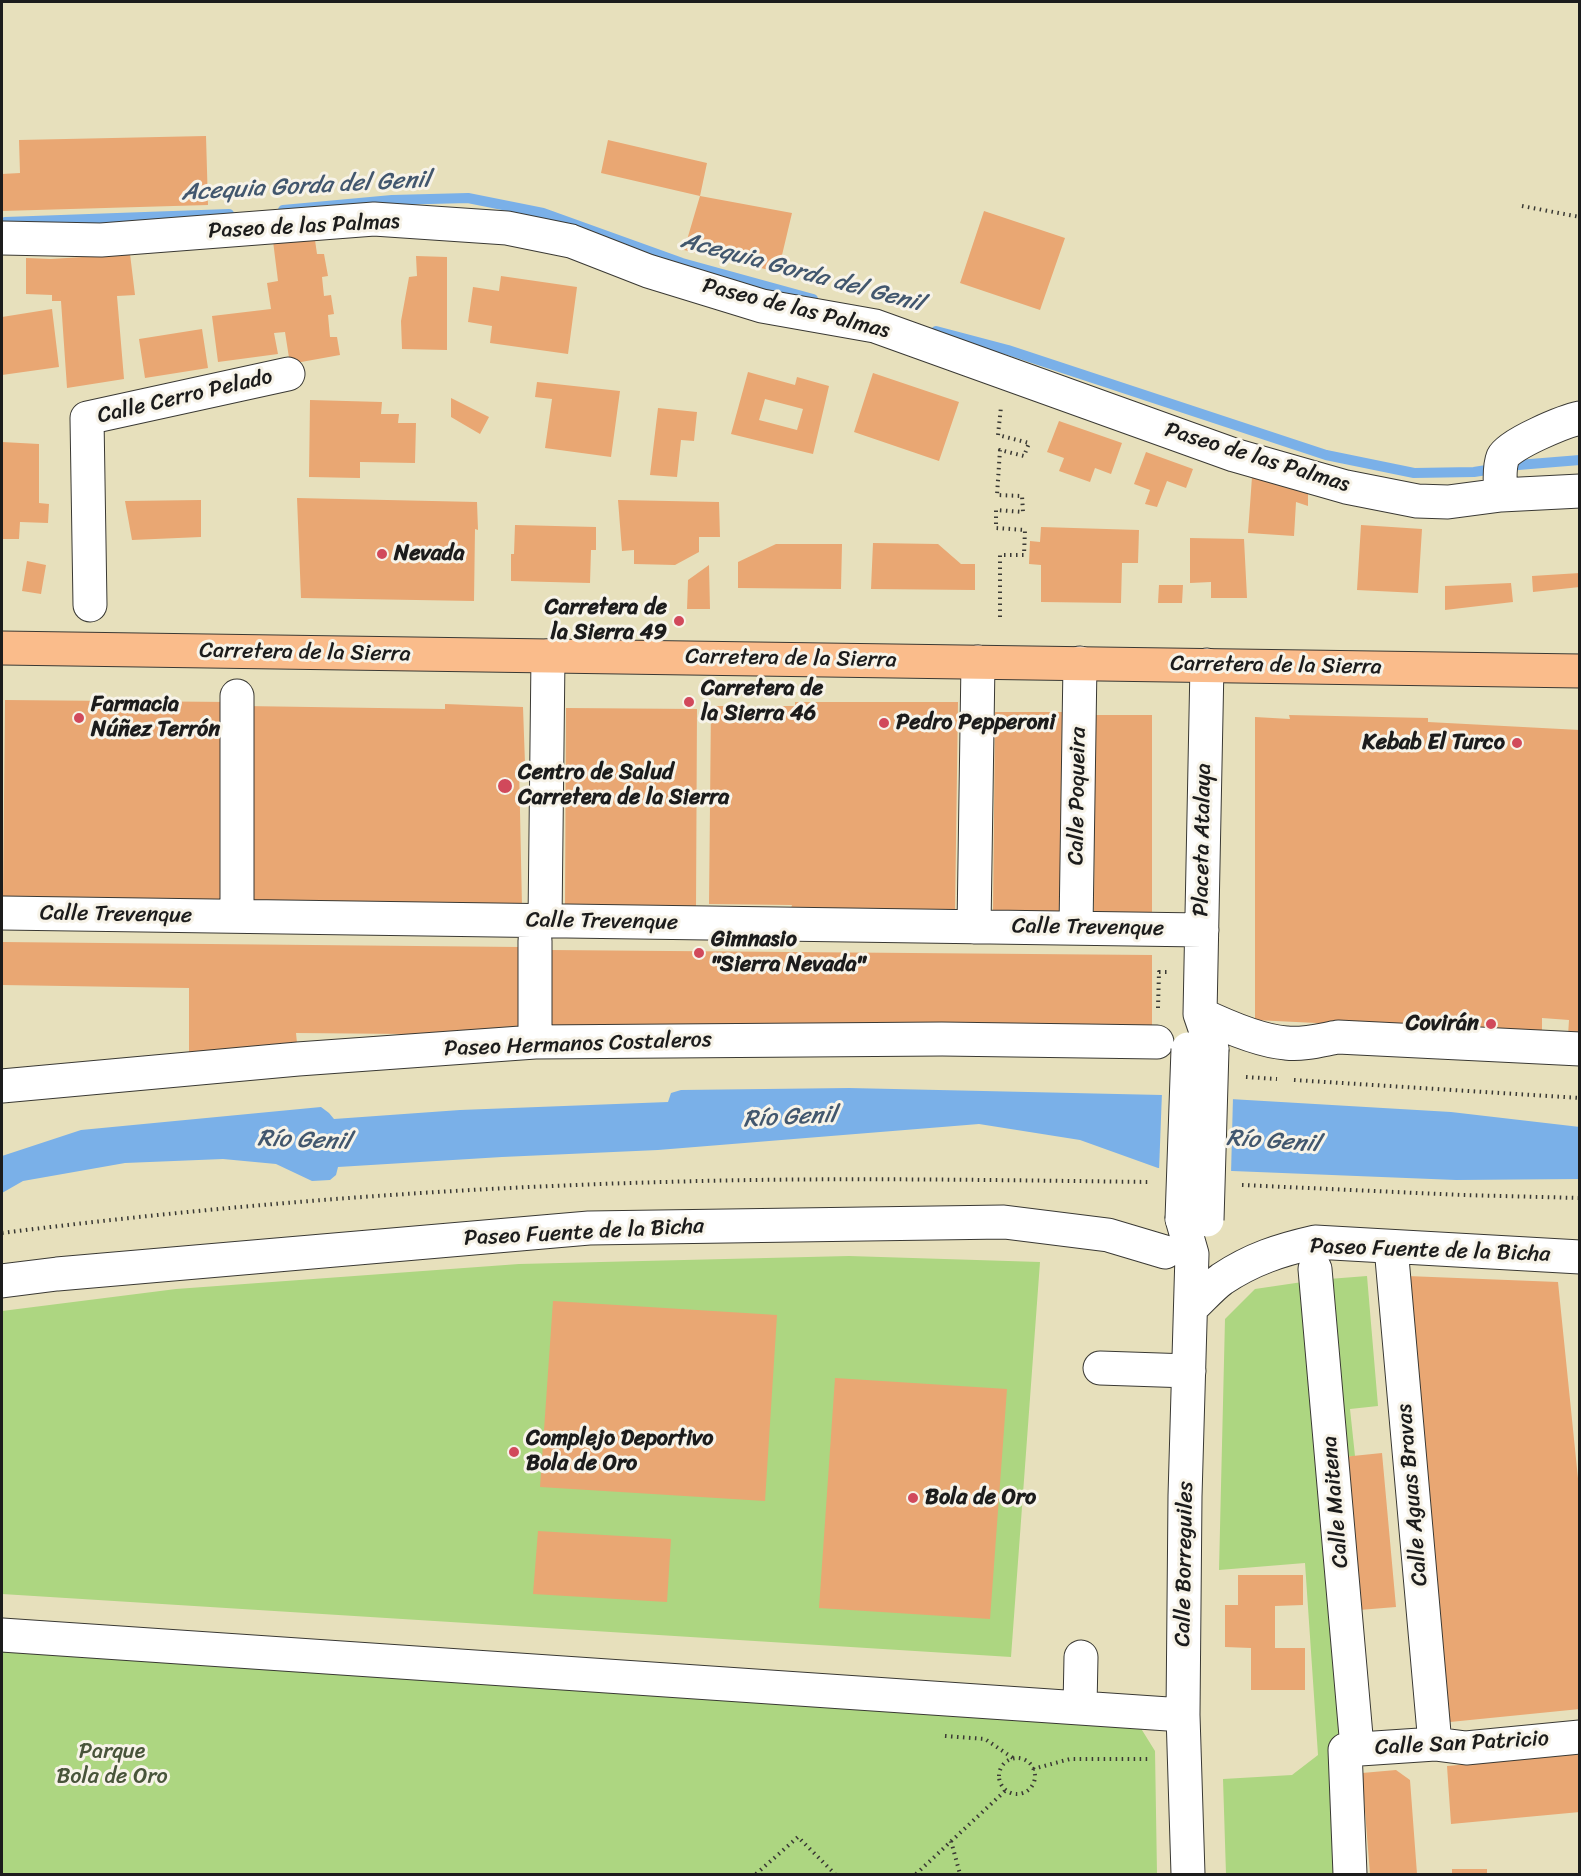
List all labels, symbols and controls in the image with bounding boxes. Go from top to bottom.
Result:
water label: Acequia Gorda del Genil [181,166,431,208]
street label: Paseo de las Palmas [208,209,400,245]
water label: Acequia Gorda del Genil [678,227,926,319]
street label: Paseo de las Palmas [700,273,892,345]
street label: Calle Cerro Pelado [95,364,275,430]
street label: Paseo de las Palmas [1161,417,1353,499]
place label: Nevada [394,541,464,567]
marker: Nevada [375,547,389,561]
place label: Carretera de la Sierra 49 [545,595,667,646]
marker: Carretera de la Sierra 49 [672,614,686,628]
street label: Carretera de la Sierra [199,638,411,668]
street label: Carretera de la Sierra [685,644,897,674]
street label: Carretera de la Sierra [1170,651,1382,681]
place label: Carretera de la Sierra 46 [701,676,823,728]
place label: Farmacia Núñez Terrón [91,692,220,744]
marker: Carretera de la Sierra 46 [682,695,696,709]
place label: Pedro Pepperoni [896,710,1055,736]
marker: Farmacia Núñez Terrón [72,711,86,725]
marker: Pedro Pepperoni [877,716,891,730]
street label: Calle Poqueira [1064,727,1092,865]
place label: Kebab El Turco [1362,730,1505,756]
marker: Kebab El Turco [1510,736,1524,750]
place label: Centro de Salud Carretera de la Sierra [518,760,729,812]
street label: Placeta Atalaya [1188,763,1218,917]
marker: Centro de Salud Carretera de la Sierra [496,777,514,795]
street label: Calle Trevenque [40,900,192,930]
street label: Calle Trevenque [526,907,678,937]
street label: Calle Trevenque [1012,913,1164,943]
place label: Gimnasio "Sierra Nevada" [711,927,866,978]
marker: Gimnasio "Sierra Nevada" [692,946,706,960]
place label: Covirán [1406,1011,1479,1037]
marker: Covirán [1484,1017,1498,1031]
street label: Paseo Hermanos Costaleros [444,1027,712,1063]
water label: Río Genil [743,1101,837,1135]
water label: Río Genil [1225,1124,1321,1160]
water label: Río Genil [257,1125,351,1157]
street label: Paseo Fuente de la Bicha [463,1214,705,1252]
street label: Paseo Fuente de la Bicha [1309,1234,1551,1268]
street label: Calle Aguas Bravas [1392,1403,1434,1587]
place label: Complejo Deportivo Bola de Oro [526,1426,713,1478]
street label: Calle Maitena [1317,1435,1355,1569]
marker: Complejo Deportivo Bola de Oro [507,1445,521,1459]
street label: Calle Borreguiles [1170,1481,1200,1647]
place label: Bola de Oro [925,1485,1036,1511]
marker: Bola de Oro [906,1491,920,1505]
street label: Calle San Patricio [1374,1726,1550,1762]
park label: Parque Bola de Oro [56,1739,168,1790]

